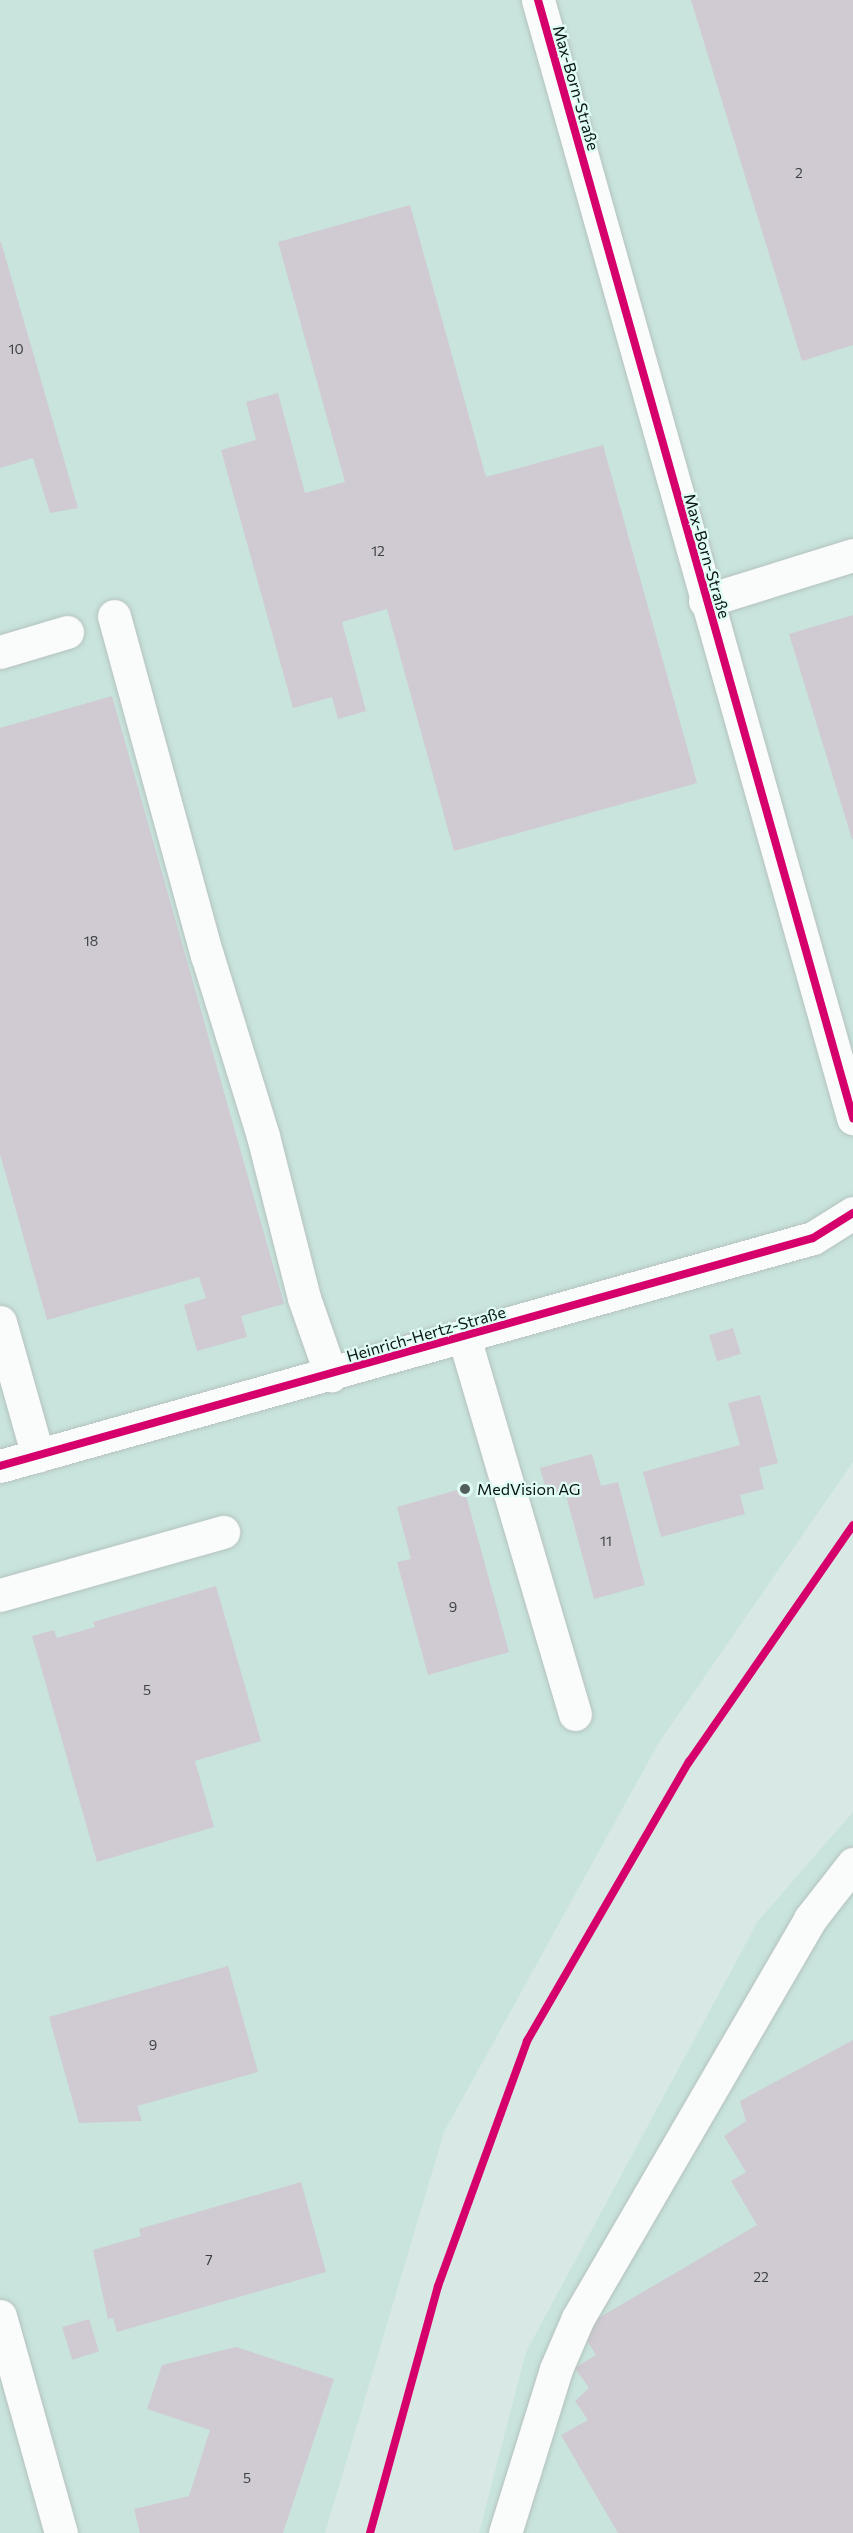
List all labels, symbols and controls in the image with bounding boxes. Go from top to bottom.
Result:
street label: Max-Born-Straße [549,23,603,153]
house number: 2 [795,165,803,181]
house number: 10 [8,341,24,357]
street label: Max-Born-Straße [680,491,734,621]
house number: 12 [371,543,385,559]
house number: 18 [84,933,98,949]
street label: Heinrich-Hertz-Straße [344,1302,508,1366]
place label: MedVision AG [477,1479,581,1499]
marker: MedVision AG [458,1482,472,1496]
house number: 11 [600,1533,612,1549]
house number: 9 [449,1599,457,1615]
house number: 5 [143,1682,151,1698]
house number: 9 [149,2037,157,2053]
house number: 7 [205,2252,213,2268]
house number: 22 [753,2269,769,2285]
house number: 5 [243,2470,251,2486]

